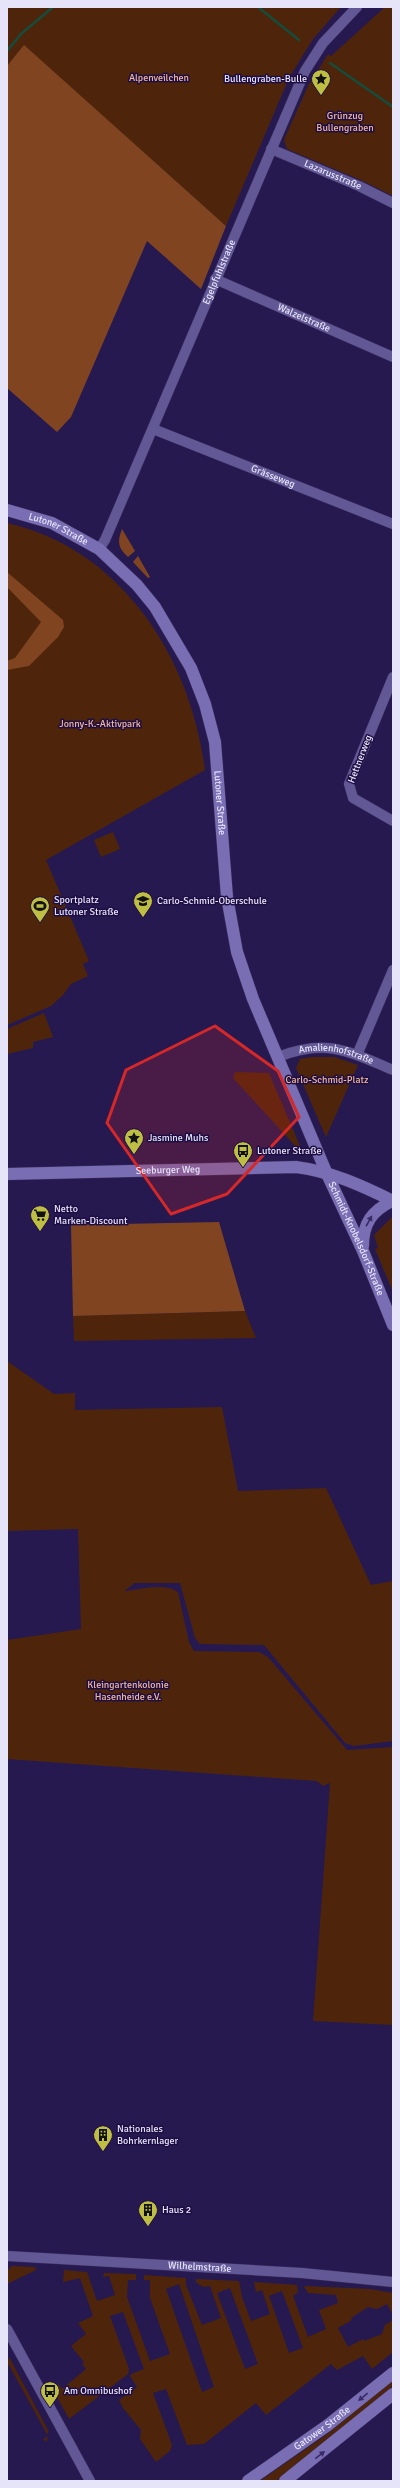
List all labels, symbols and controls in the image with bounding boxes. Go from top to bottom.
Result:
place icon: Bullengraben-Bulle [310,68,332,96]
park label: Alpenveilchen [129,72,189,84]
place label: Bullengraben-Bulle [224,73,307,85]
park label: Grünzug Bullengraben [316,110,374,134]
street label: Lazarusstraße [302,158,363,192]
street label: Egelpfuhlstraße [200,238,238,306]
street label: Walzelstraße [276,301,332,335]
street label: Grässeweg [249,462,297,491]
street label: Lutoner Straße [27,511,90,548]
park label: Jonny-K.-Aktivpark [59,718,141,730]
street label: Hettnerweg [345,733,375,785]
street label: Lutoner Straße [211,770,228,835]
school or university icon: Carlo-Schmid-Oberschule [132,890,154,918]
place label: Sportplatz Lutoner Straße [54,894,118,918]
sports icon: Sportplatz Lutoner Straße [29,895,51,923]
place label: Carlo-Schmid-Oberschule [157,895,267,907]
street label: Amalienhofstraße [297,1042,375,1067]
park label: Carlo-Schmid-Platz [285,1074,369,1086]
place icon: Jasmine Muhs [123,1127,145,1155]
place label: Jasmine Muhs [148,1132,209,1144]
bus stop icon: Lutoner Straße [232,1140,254,1168]
place label: Lutoner Straße [257,1145,321,1157]
street label: Seeburger Weg [136,1163,200,1177]
street label: Schmidt-Knobelsdorf-Straße [325,1180,386,1297]
place label: Netto Marken-Discount [54,1203,128,1227]
supermarket icon: Netto Marken-Discount [29,1204,51,1232]
one-way arrow [366,1215,372,1227]
park label: Kleingartenkolonie Hasenheide e.V. [87,1679,169,1703]
place label: Nationales Bohrkernlager [117,2123,179,2147]
building icon: Nationales Bohrkernlager [92,2124,114,2152]
building icon: Haus 2 [137,2199,159,2227]
place label: Haus 2 [162,2204,191,2216]
street label: Wilhelmstraße [168,2259,232,2275]
bus stop icon: Am Omnibushof [39,2380,61,2408]
place label: Am Omnibushof [64,2385,133,2397]
one-way arrow [358,2393,368,2402]
street label: Gatower Straße [292,2404,353,2453]
one-way arrow [314,2451,325,2459]

